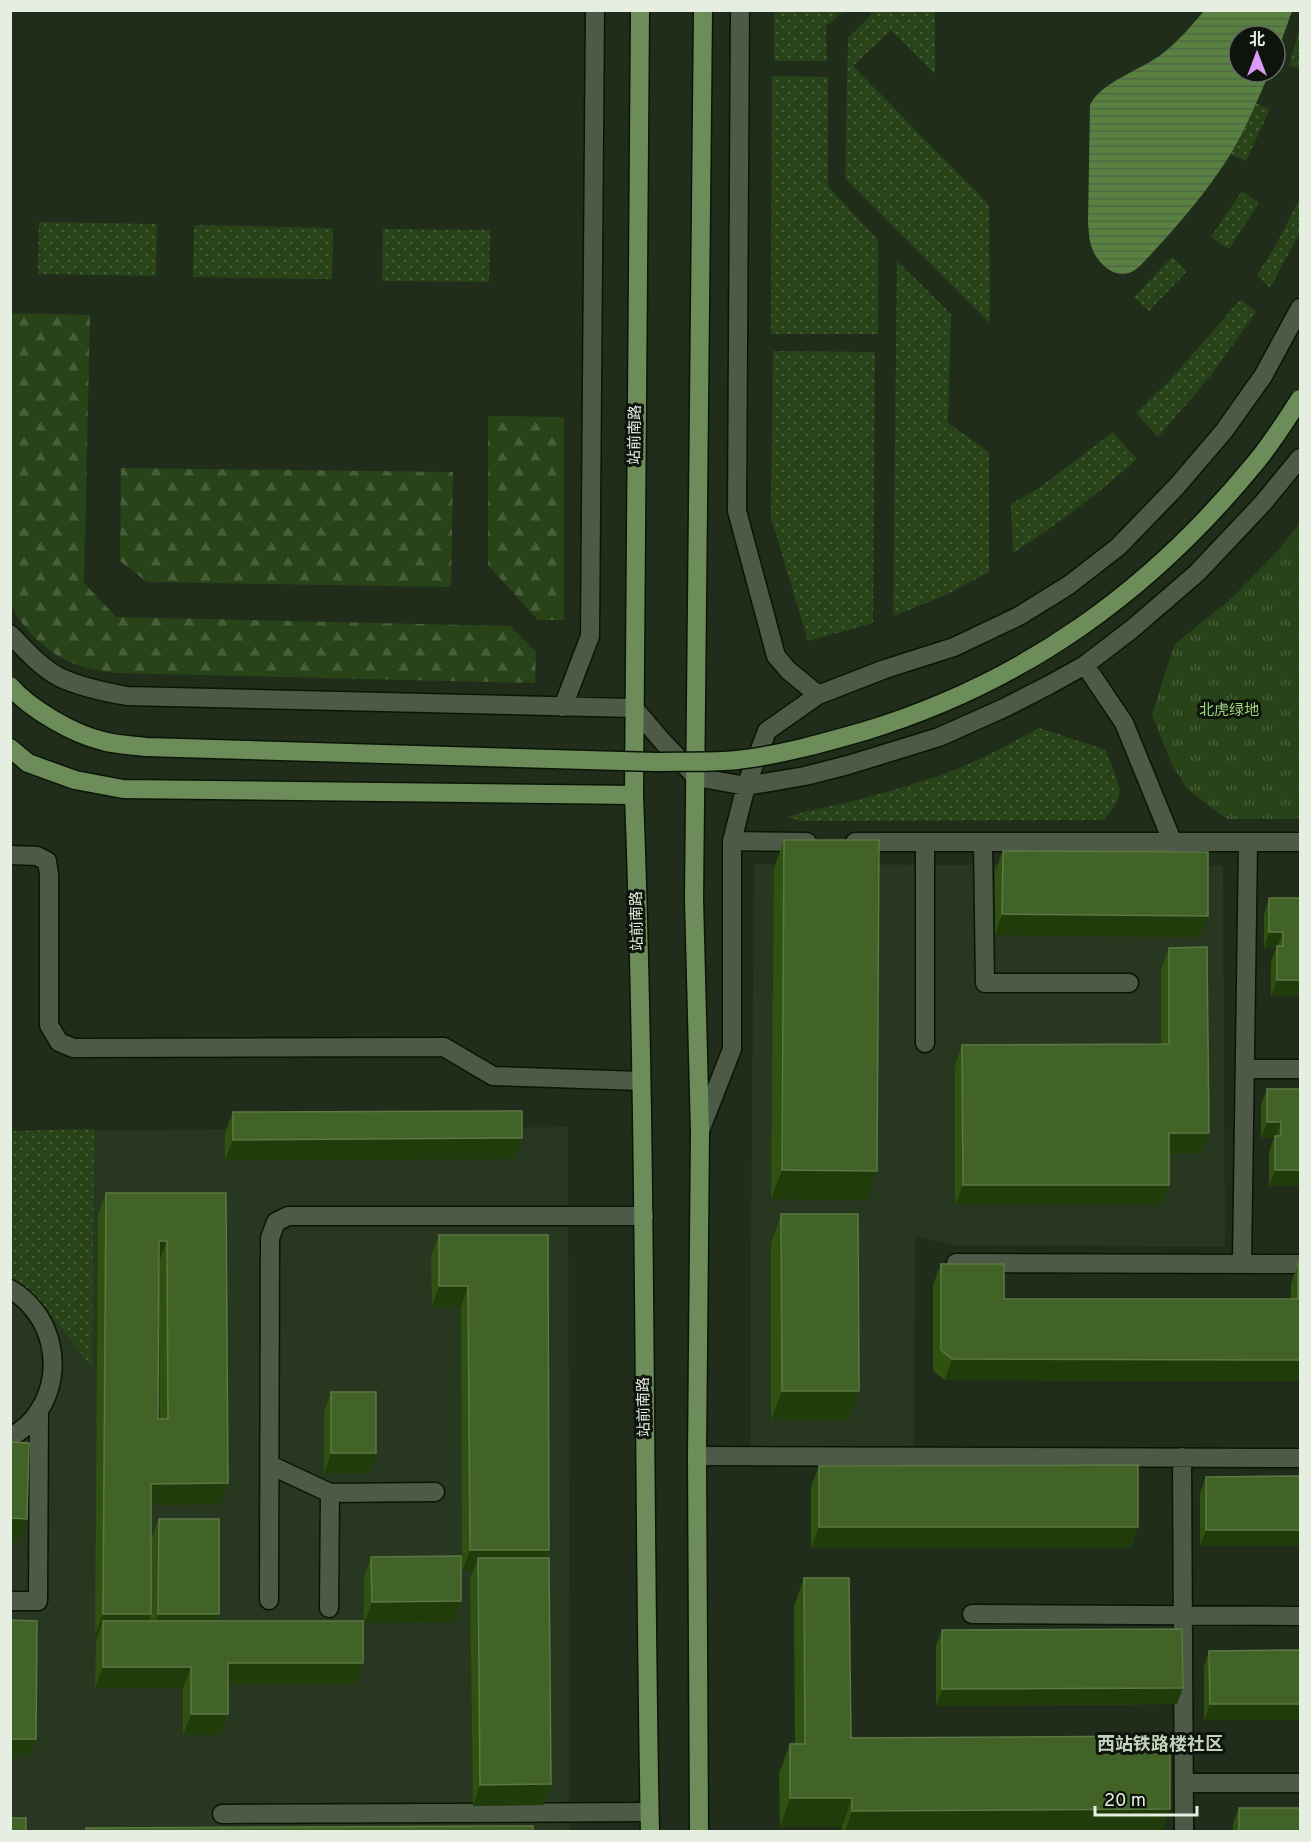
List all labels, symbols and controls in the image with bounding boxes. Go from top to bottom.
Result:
north arrow [1227,24,1287,84]
text: 北 [1249,31,1265,51]
street label: 站前南路 [626,405,646,465]
park label: 北虎绿地 [1199,701,1259,721]
street label: 站前南路 [628,891,648,951]
street label: 站前南路 [635,1377,655,1437]
district label: 西站铁路楼社区 [1097,1734,1223,1757]
scale bar [1095,1779,1197,1817]
text: 20 m [1104,1790,1146,1813]

